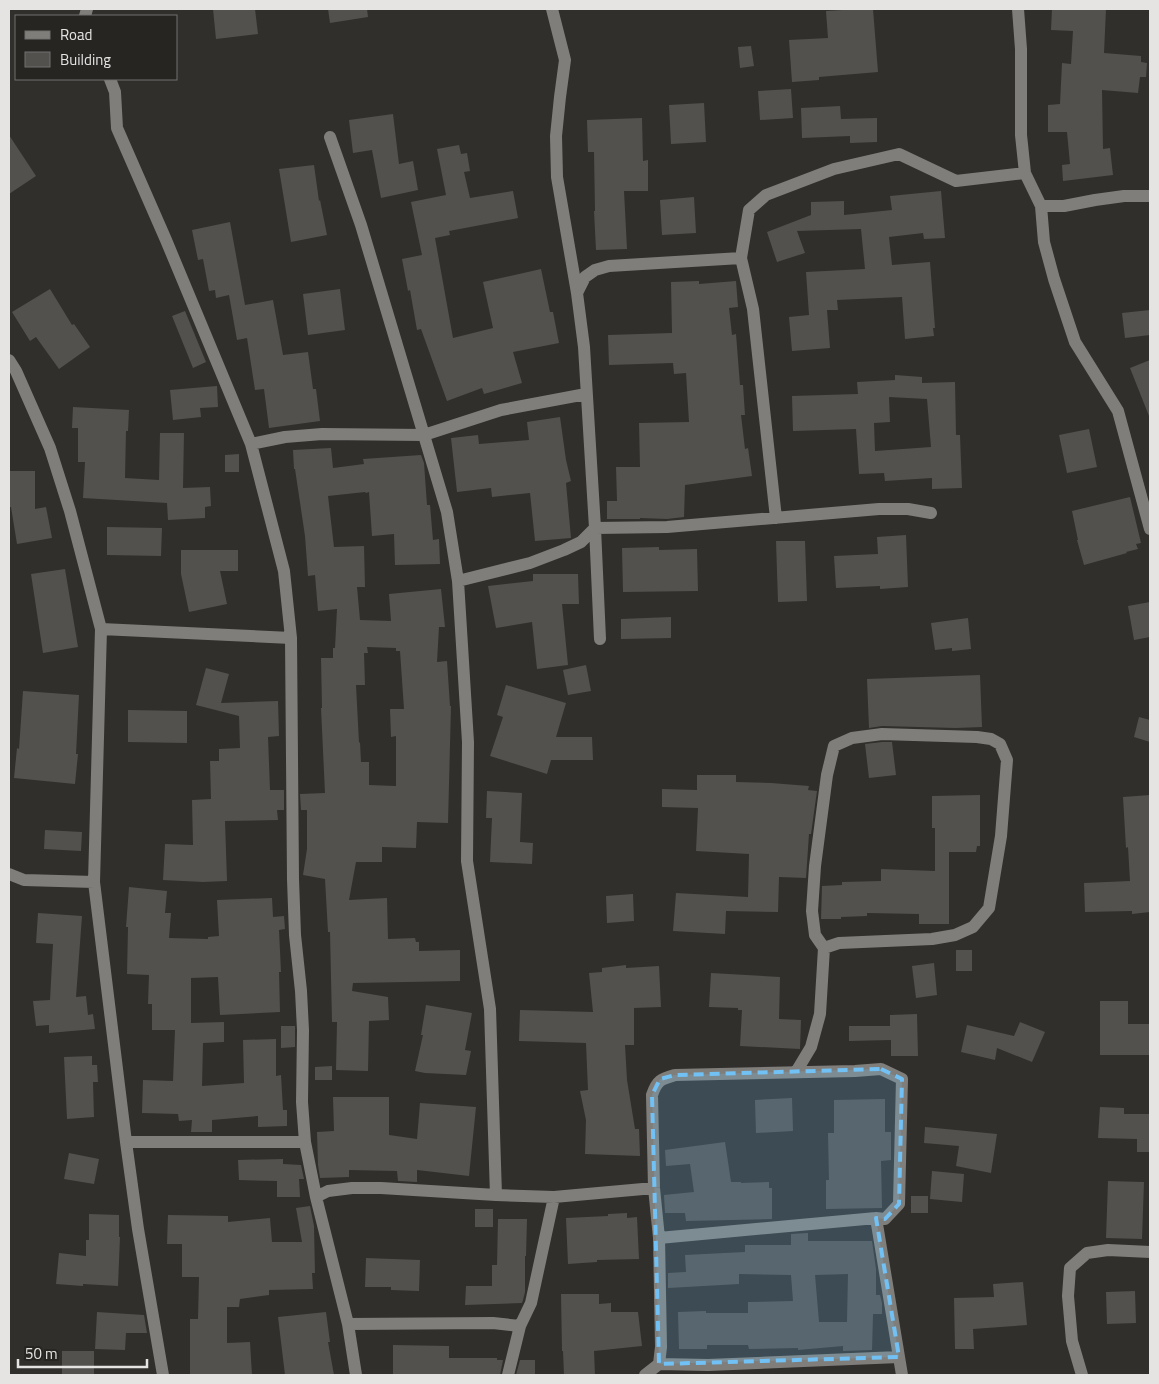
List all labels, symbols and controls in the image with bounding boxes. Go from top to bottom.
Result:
legend [15,15,178,80]
text: Road [60,23,92,46]
text: Building [60,48,111,71]
scale bar [18,1336,146,1368]
text: 50 m [25,1342,58,1365]

